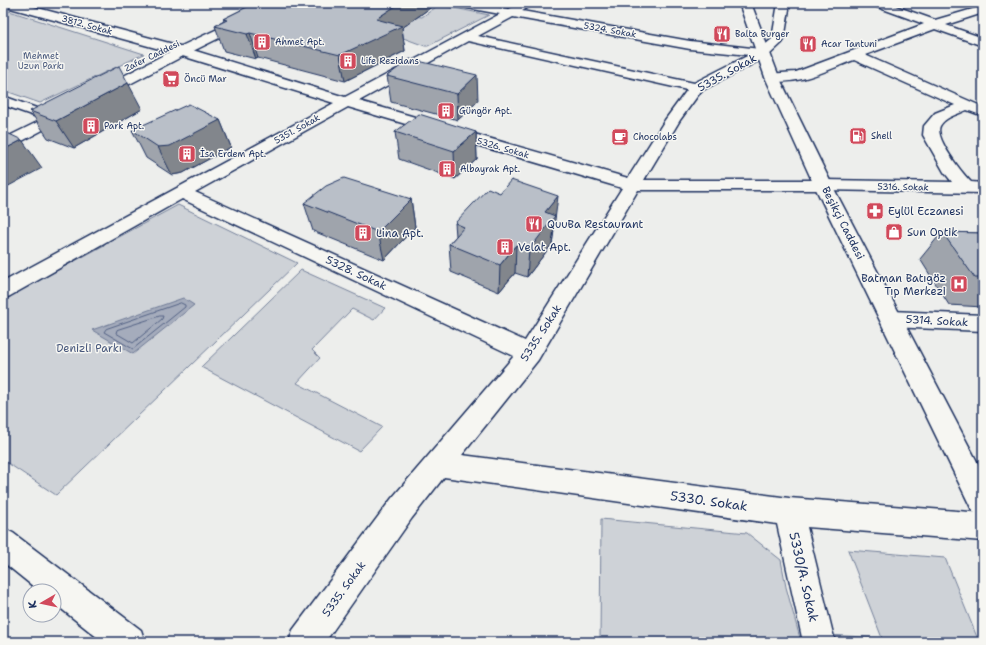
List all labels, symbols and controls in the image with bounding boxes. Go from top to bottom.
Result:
street label: 3812. Sokak [60,12,114,38]
street label: 5324. Sokak [583,19,637,41]
restaurant icon: Balta Burger [712,24,732,44]
place label: Balta Burger [735,28,790,40]
building icon: Ahmet Apt. [252,32,272,52]
restaurant icon: Acar Tantuni [798,34,818,54]
place label: Ahmet Apt. [275,36,324,48]
street label: Zafer Caddesi [122,37,182,75]
place label: Acar Tantuni [821,38,877,50]
park label: Mehmet Uzun Parkı [18,50,64,72]
building icon: Life Rezidans [338,51,358,71]
street label: 5335. Sokak [695,51,759,95]
place label: Life Rezidans [361,55,419,67]
supermarket icon: Öncü Mar [161,69,181,89]
place label: Öncü Mar [184,72,227,85]
building icon: Güngör Apt. [436,101,456,121]
place label: Güngör Apt. [459,105,512,117]
street label: 5351. Sokak [272,111,322,147]
building icon: Park Apt. [81,116,101,136]
place label: Park Apt. [104,120,144,132]
fuel station icon: Shell [848,126,868,146]
cafe icon: Chocolabs [610,127,630,147]
place label: Shell [871,130,892,142]
place label: Chocolabs [633,131,677,143]
street label: 5326. Sokak [475,135,531,161]
building icon: İsa Erdem Apt. [177,144,197,164]
place label: İsa Erdem Apt. [200,147,266,160]
building icon: Albayrak Apt. [437,159,457,179]
place label: Albayrak Apt. [460,163,520,175]
street label: 5316. Sokak [877,181,929,193]
street label: Beşikçi Caddesi [818,184,868,262]
pharmacy icon: Eylül Eczanesi [865,201,885,221]
place label: Eylül Eczanesi [888,204,964,219]
restaurant icon: QuuBa Restaurant [524,214,544,234]
place label: QuuBa Restaurant [547,217,644,232]
shop icon: Sun Optik [884,222,904,242]
building icon: Lina Apt. [353,223,373,243]
place label: Sun Optik [907,225,958,240]
place label: Lina Apt. [376,226,424,241]
building icon: Velat Apt. [495,237,515,257]
place label: Velat Apt. [518,240,571,255]
street label: 5328. Sokak [323,252,389,294]
place label: Batman Batıgöz Tıp Merkezi [861,271,946,299]
hospital icon: Batman Batıgöz Tıp Merkezi [949,274,969,294]
street label: 5335. Sokak [517,302,565,364]
street label: 5314. Sokak [905,312,969,330]
park label: Denizli Parkı [56,341,122,356]
street label: 5330. Sokak [669,487,749,515]
street label: 5330/A. Sokak [785,530,823,624]
street label: 5335. Sokak [319,558,369,620]
north arrow [22,583,62,623]
text: K [25,599,41,609]

